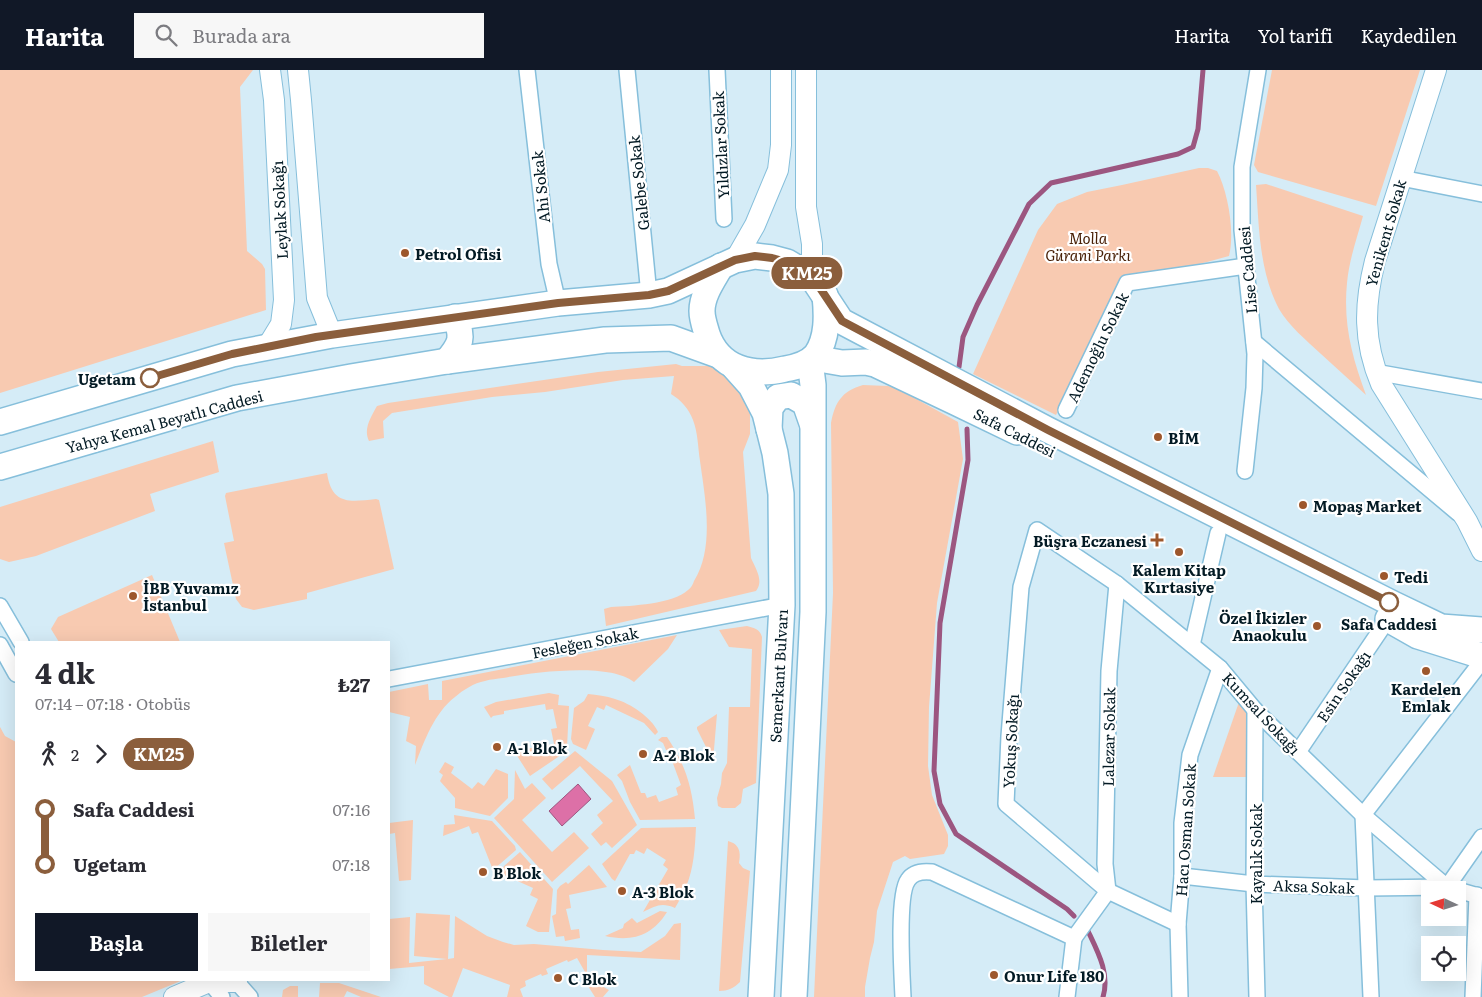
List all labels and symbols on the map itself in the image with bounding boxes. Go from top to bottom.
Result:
street label: Yıldızlar Sokak [706,90,734,199]
street label: Galebe Sokak [621,134,654,232]
street label: Ahi Sokak [525,149,555,224]
street label: Leylak Sokağı [265,160,293,260]
street label: Yenikent Sokak [1359,176,1412,289]
street label: Lise Caddesi [1232,225,1262,315]
park label: Molla Gürani Parkı [1045,226,1131,266]
place label: Petrol Ofisi [415,242,502,265]
marker: Petrol Ofisi [399,247,411,259]
line badge: KM25 [772,257,842,289]
street label: Ademoğlu Sokak [1060,287,1134,406]
place label: Ugetam [78,367,136,390]
marker: Ugetam [140,368,160,388]
street label: Yahya Kemal Beyatlı Caddesi [63,384,265,458]
street label: Safa Caddesi [970,401,1060,463]
place label: BİM [1168,426,1200,449]
marker: BİM [1152,431,1164,443]
place label: Mopaş Market [1313,494,1422,517]
marker: Mopaş Market [1297,499,1309,511]
place label: Büşra Eczanesi [1033,529,1148,552]
marker: Büşra Eczanesi [1151,534,1163,546]
marker: Kalem Kitap Kırtasiye [1173,546,1185,558]
place label: Kalem Kitap Kırtasiye [1132,558,1226,598]
place label: Tedi [1394,565,1429,588]
marker: Tedi [1378,570,1390,582]
place label: İBB Yuvamız İstanbul [143,576,239,616]
marker: İBB Yuvamız İstanbul [127,590,139,602]
marker: Safa Caddesi [1379,592,1399,612]
place label: Özel İkizler Anaokulu [1219,606,1307,646]
street label: Semerkant Bulvarı [763,609,793,743]
place label: Safa Caddesi [1341,612,1437,635]
street label: Fesleğen Sokak [530,620,641,664]
marker: Özel İkizler Anaokulu [1311,620,1323,632]
street label: Esin Sokağı [1310,645,1376,727]
marker: Kardelen Emlak [1420,665,1432,677]
street label: Kumsal Sokağı [1218,667,1306,759]
place label: Kardelen Emlak [1391,677,1462,717]
street label: Lalezar Sokak [1096,686,1120,787]
street label: Yokuş Sokağı [996,693,1024,789]
place label: A-1 Blok [507,736,568,759]
marker: A-1 Blok [491,741,503,753]
place label: A-2 Blok [653,743,715,766]
marker: A-2 Blok [637,748,649,760]
street label: Hacı Osman Sokak [1169,762,1201,897]
street label: Kayalık Sokak [1244,803,1267,904]
place label: B Blok [493,861,542,884]
marker: B Blok [477,866,489,878]
street label: Aksa Sokak [1273,873,1356,899]
place label: A-3 Blok [632,880,695,903]
north arrow [1421,881,1466,926]
marker: A-3 Blok [616,885,628,897]
place label: Onur Life 180 [1004,964,1104,987]
place label: C Blok [568,967,618,990]
marker: Onur Life 180 [988,969,1000,981]
marker: C Blok [552,972,564,984]

